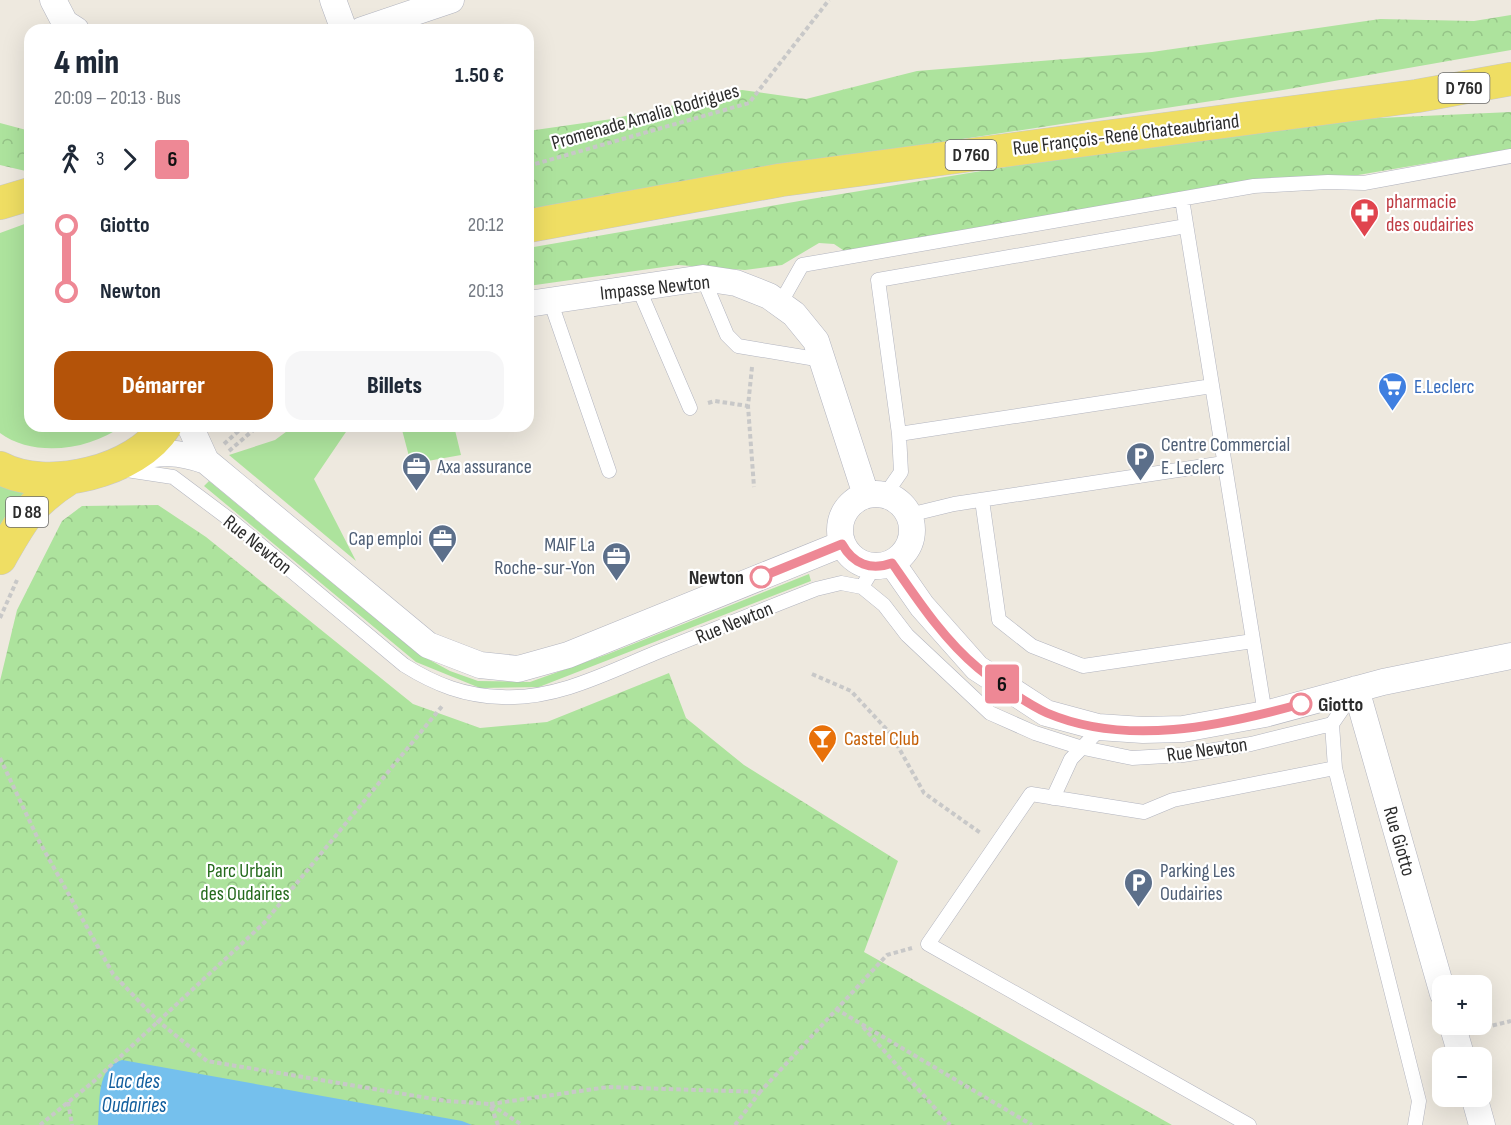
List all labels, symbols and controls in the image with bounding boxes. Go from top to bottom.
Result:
text: 4 min [54,43,119,83]
text: 1.50 € [455,62,504,89]
road number: D 760 [1438,73,1490,103]
street label: Promenade Amalia Rodrigues [549,79,742,155]
text: 20:09 – 20:13 · Bus [54,86,181,110]
street label: Rue François-René Chateaubriand [1012,109,1241,161]
road number: D 760 [946,140,996,170]
icon: walk [54,143,87,176]
icon: forward [113,143,146,176]
text: 3 [96,147,104,171]
text: 6 [167,147,177,172]
place label: pharmacie des oudairies [1386,190,1474,237]
pharmacy icon: pharmacie des oudairies [1349,196,1381,238]
text: Giotto [100,212,150,239]
text: 20:12 [468,213,504,237]
street label: Impasse Newton [599,270,711,306]
text: Newton [100,278,161,305]
text: 20:13 [468,279,504,303]
button: Démarrer [54,351,273,420]
button: Billets [285,351,504,420]
supermarket icon: E.Leclerc [1377,370,1409,412]
place label: E.Leclerc [1414,375,1474,399]
place label: Centre Commercial E. Leclerc [1161,433,1290,480]
parking icon: Centre Commercial E. Leclerc [1124,440,1156,482]
office icon: Axa assurance [400,450,432,492]
place label: Axa assurance [436,455,532,479]
road number: D 88 [6,497,48,527]
street label: Rue Newton [218,510,296,580]
office icon: Cap emploi [427,522,459,564]
place label: Cap emploi [349,527,422,551]
place label: MAIF La Roche-sur-Yon [494,533,595,580]
office icon: MAIF La Roche-sur-Yon [600,540,632,582]
place label: Newton [689,566,744,590]
marker: Newton [750,566,772,588]
street label: Rue Newton [692,597,776,649]
line badge: 6 [982,664,1022,704]
text: 6 [997,672,1007,697]
marker: Giotto [1290,693,1312,715]
place label: Giotto [1318,693,1363,717]
bar icon: Castel Club [807,722,839,764]
place label: Castel Club [844,727,919,751]
street label: Rue Newton [1165,732,1249,768]
street label: Rue Giotto [1378,804,1420,879]
park label: Parc Urbain des Oudairies [200,859,290,906]
place label: Parking Les Oudairies [1160,859,1235,906]
parking icon: Parking Les Oudairies [1123,866,1155,908]
map controls [1432,975,1492,1107]
button: + [1432,975,1492,1035]
button: − [1432,1047,1492,1107]
water label: Lac des Oudairies [102,1069,167,1118]

